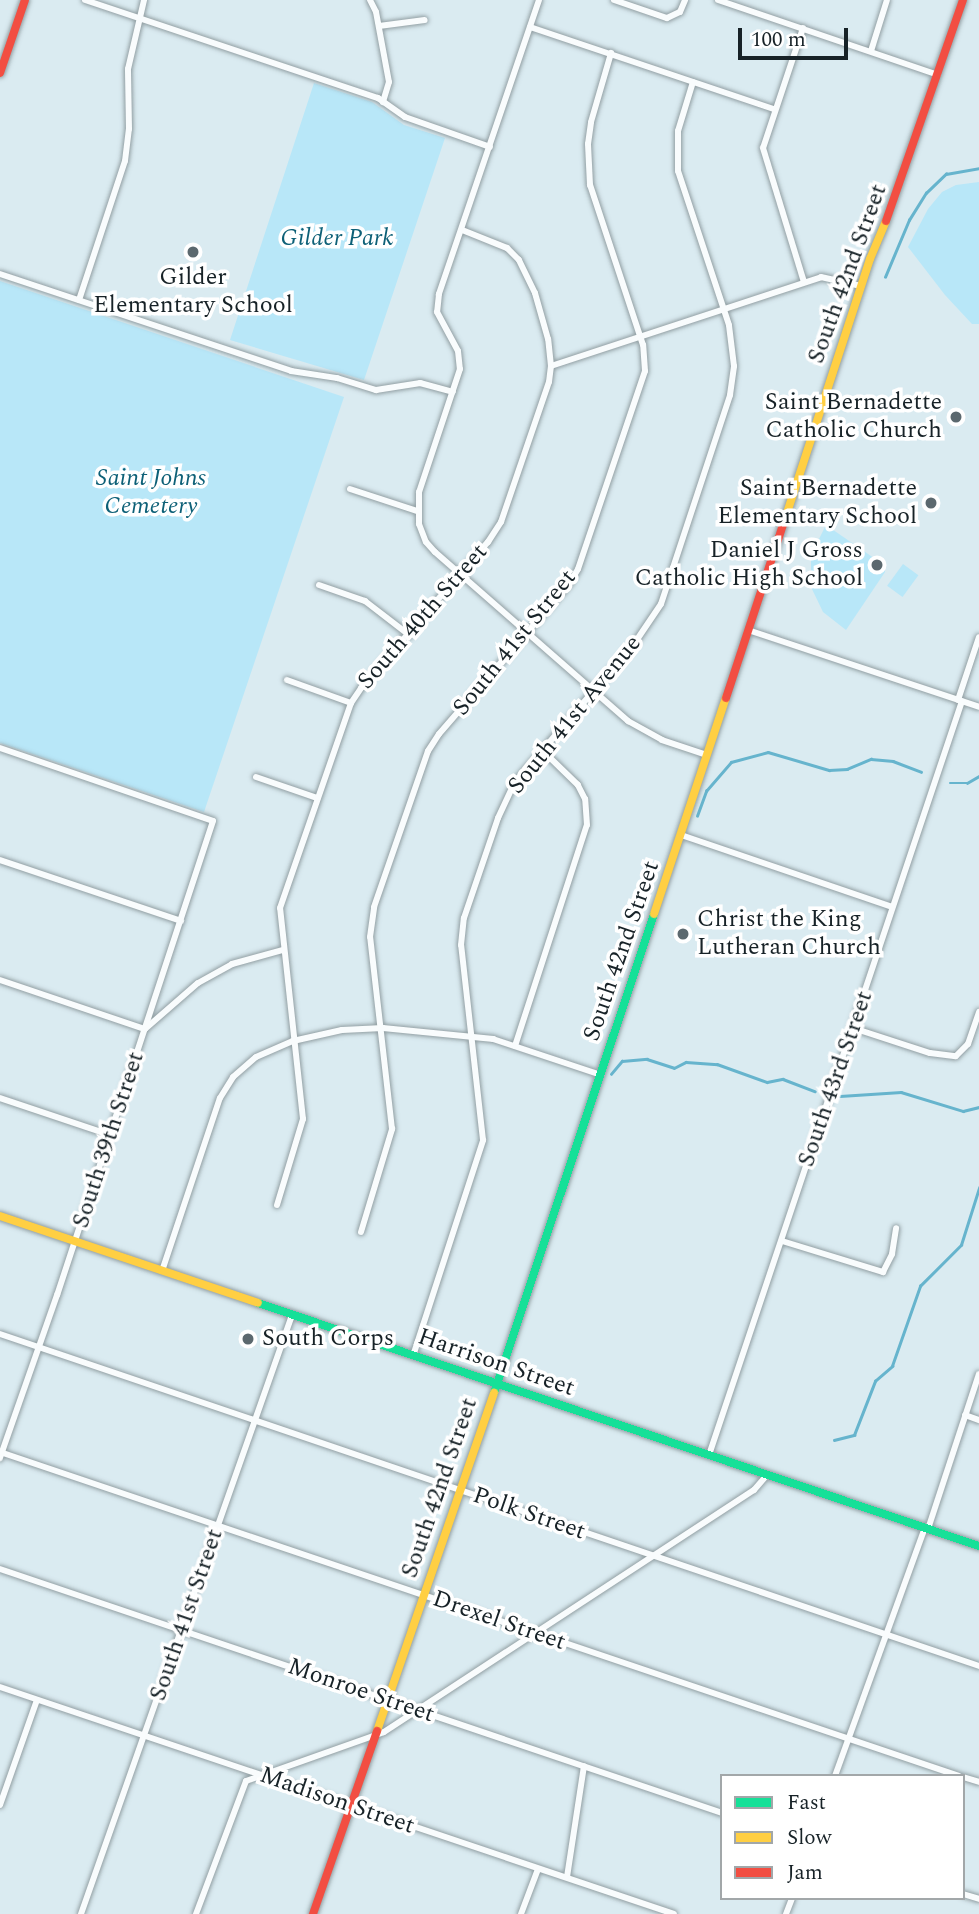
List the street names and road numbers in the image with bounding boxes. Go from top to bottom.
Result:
street label: South 42nd Street [802,181,894,367]
street label: South 40th Street [352,538,494,696]
street label: South 41st Street [447,564,583,722]
street label: South 41st Avenue [502,630,648,800]
street label: South 42nd Street [578,857,666,1045]
street label: South 43rd Street [792,987,880,1171]
street label: South 39th Street [67,1048,151,1232]
street label: Harrison Street [414,1323,578,1403]
street label: South 42nd Street [396,1394,484,1582]
street label: Polk Street [469,1481,589,1547]
street label: South 41st Street [144,1525,230,1705]
street label: Drexel Street [429,1585,569,1657]
street label: Monroe Street [284,1652,438,1730]
street label: Madison Street [256,1761,418,1841]

